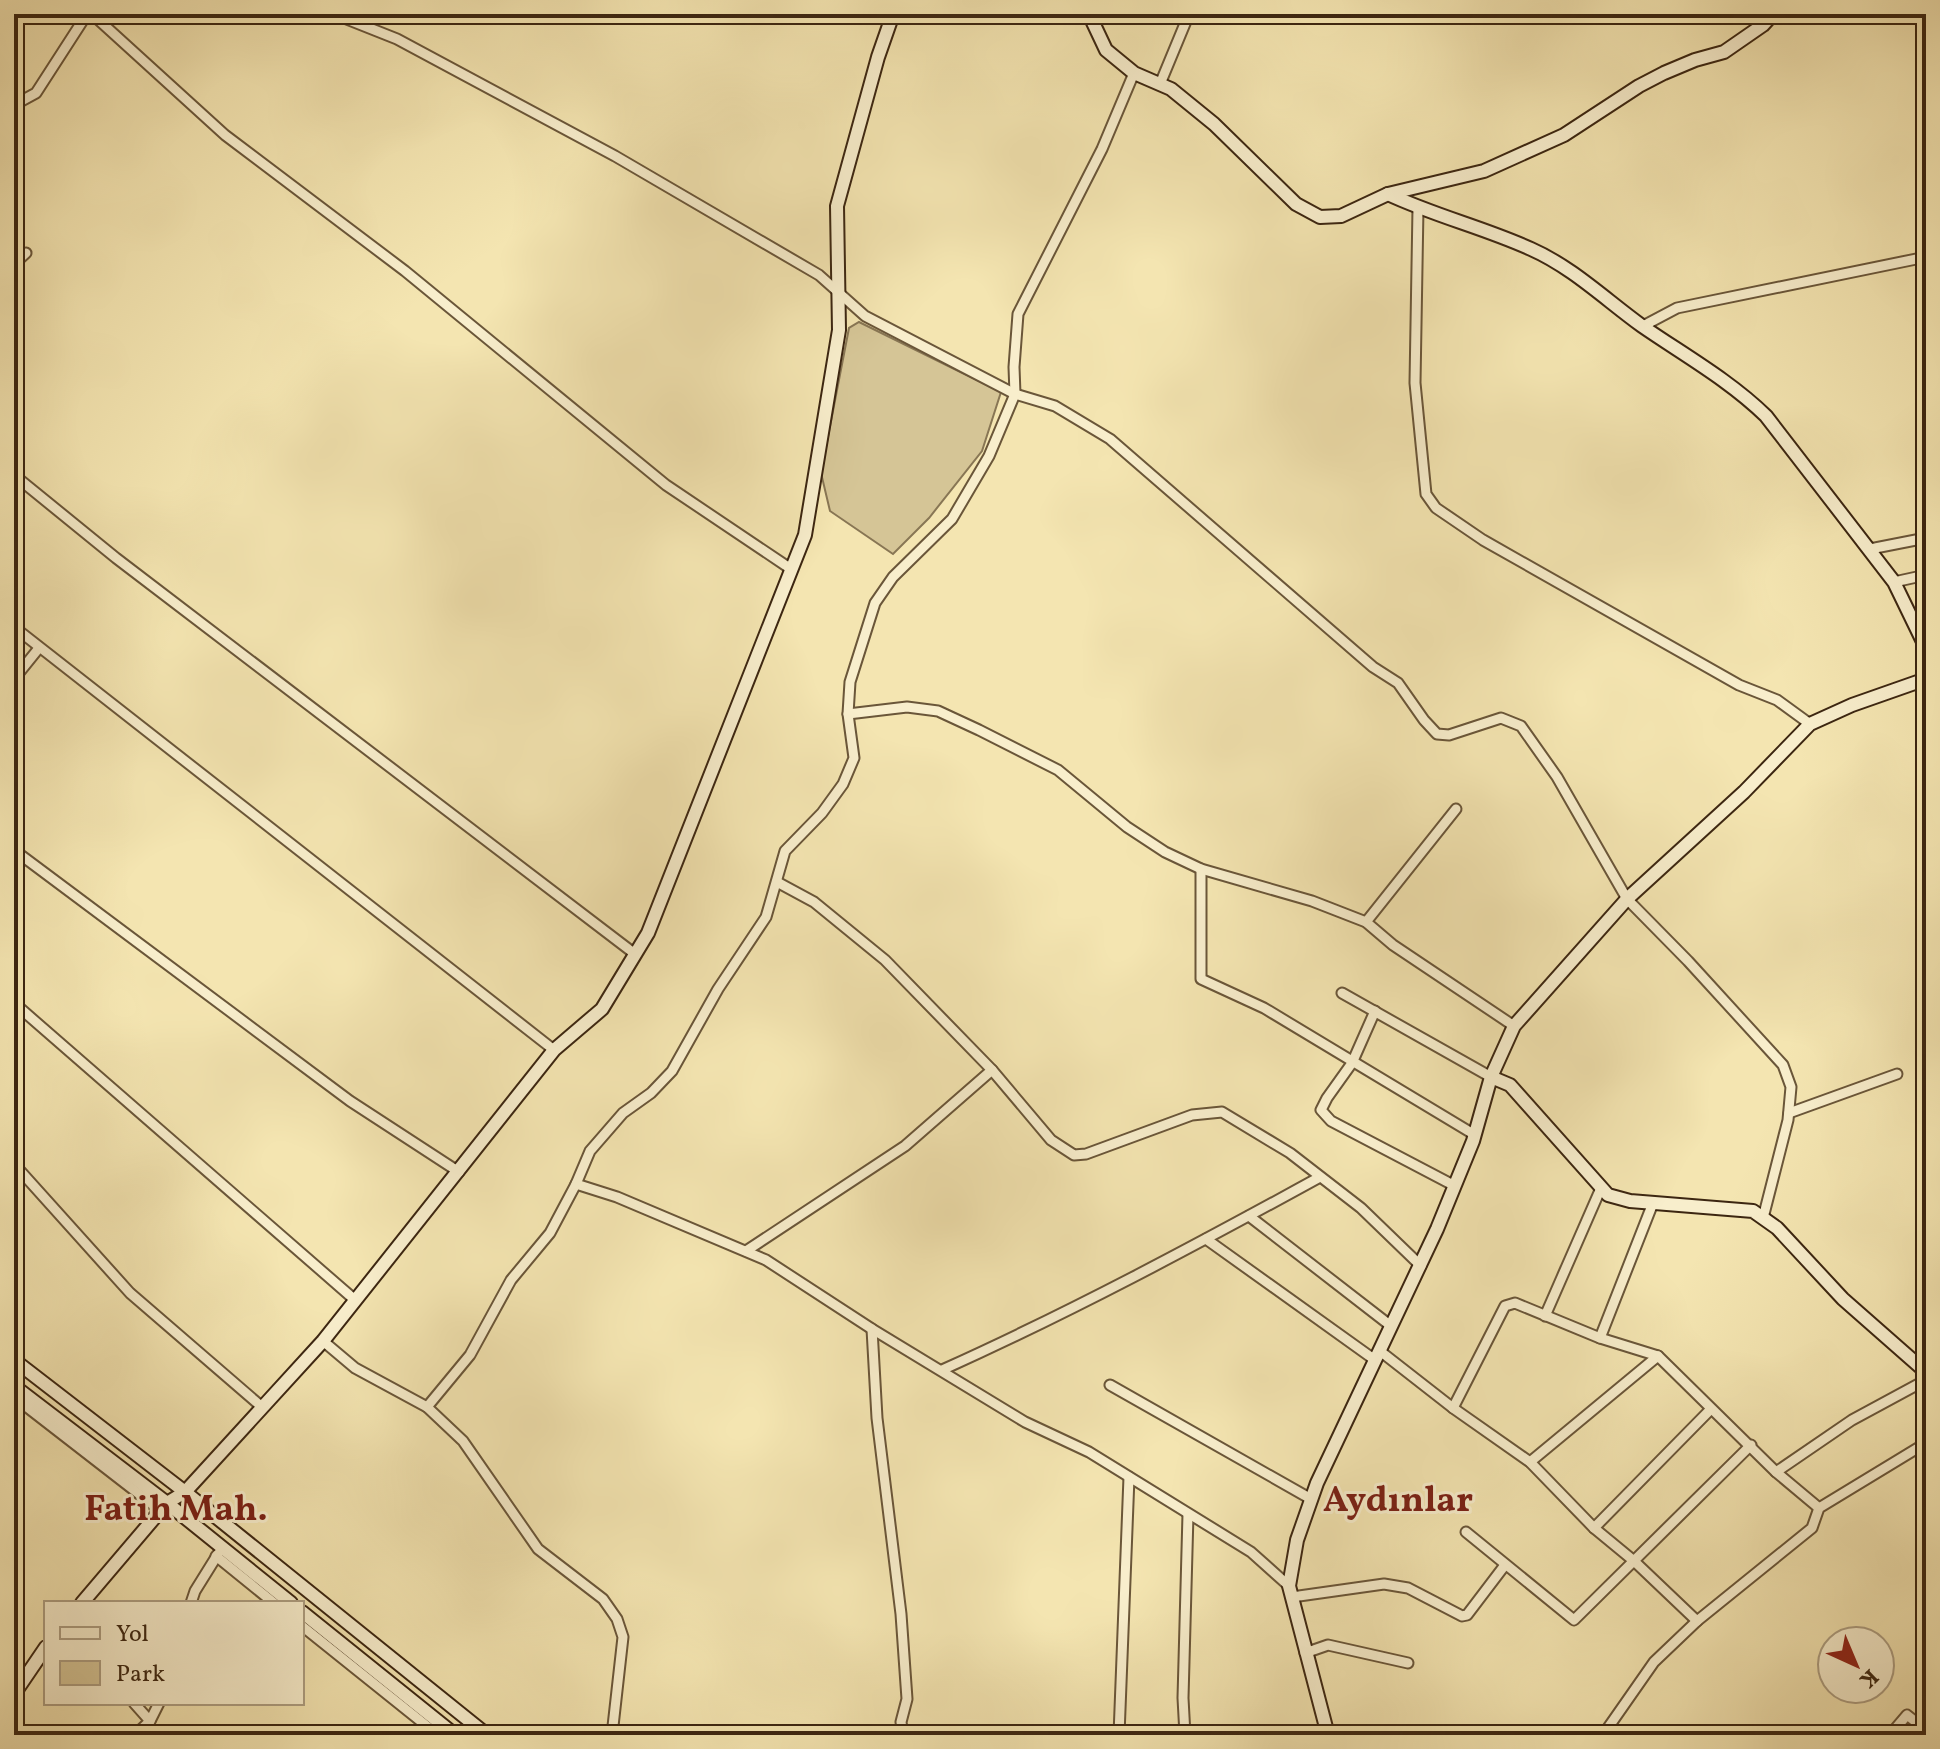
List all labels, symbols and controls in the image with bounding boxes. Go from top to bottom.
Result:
district label: Aydınlar [1323,1477,1473,1527]
district label: Fatih Mah. [84,1486,268,1536]
legend [44,1601,304,1705]
text: Yol [116,1618,149,1652]
north arrow [1816,1625,1896,1705]
text: Park [116,1658,165,1692]
text: K [1852,1661,1885,1694]

